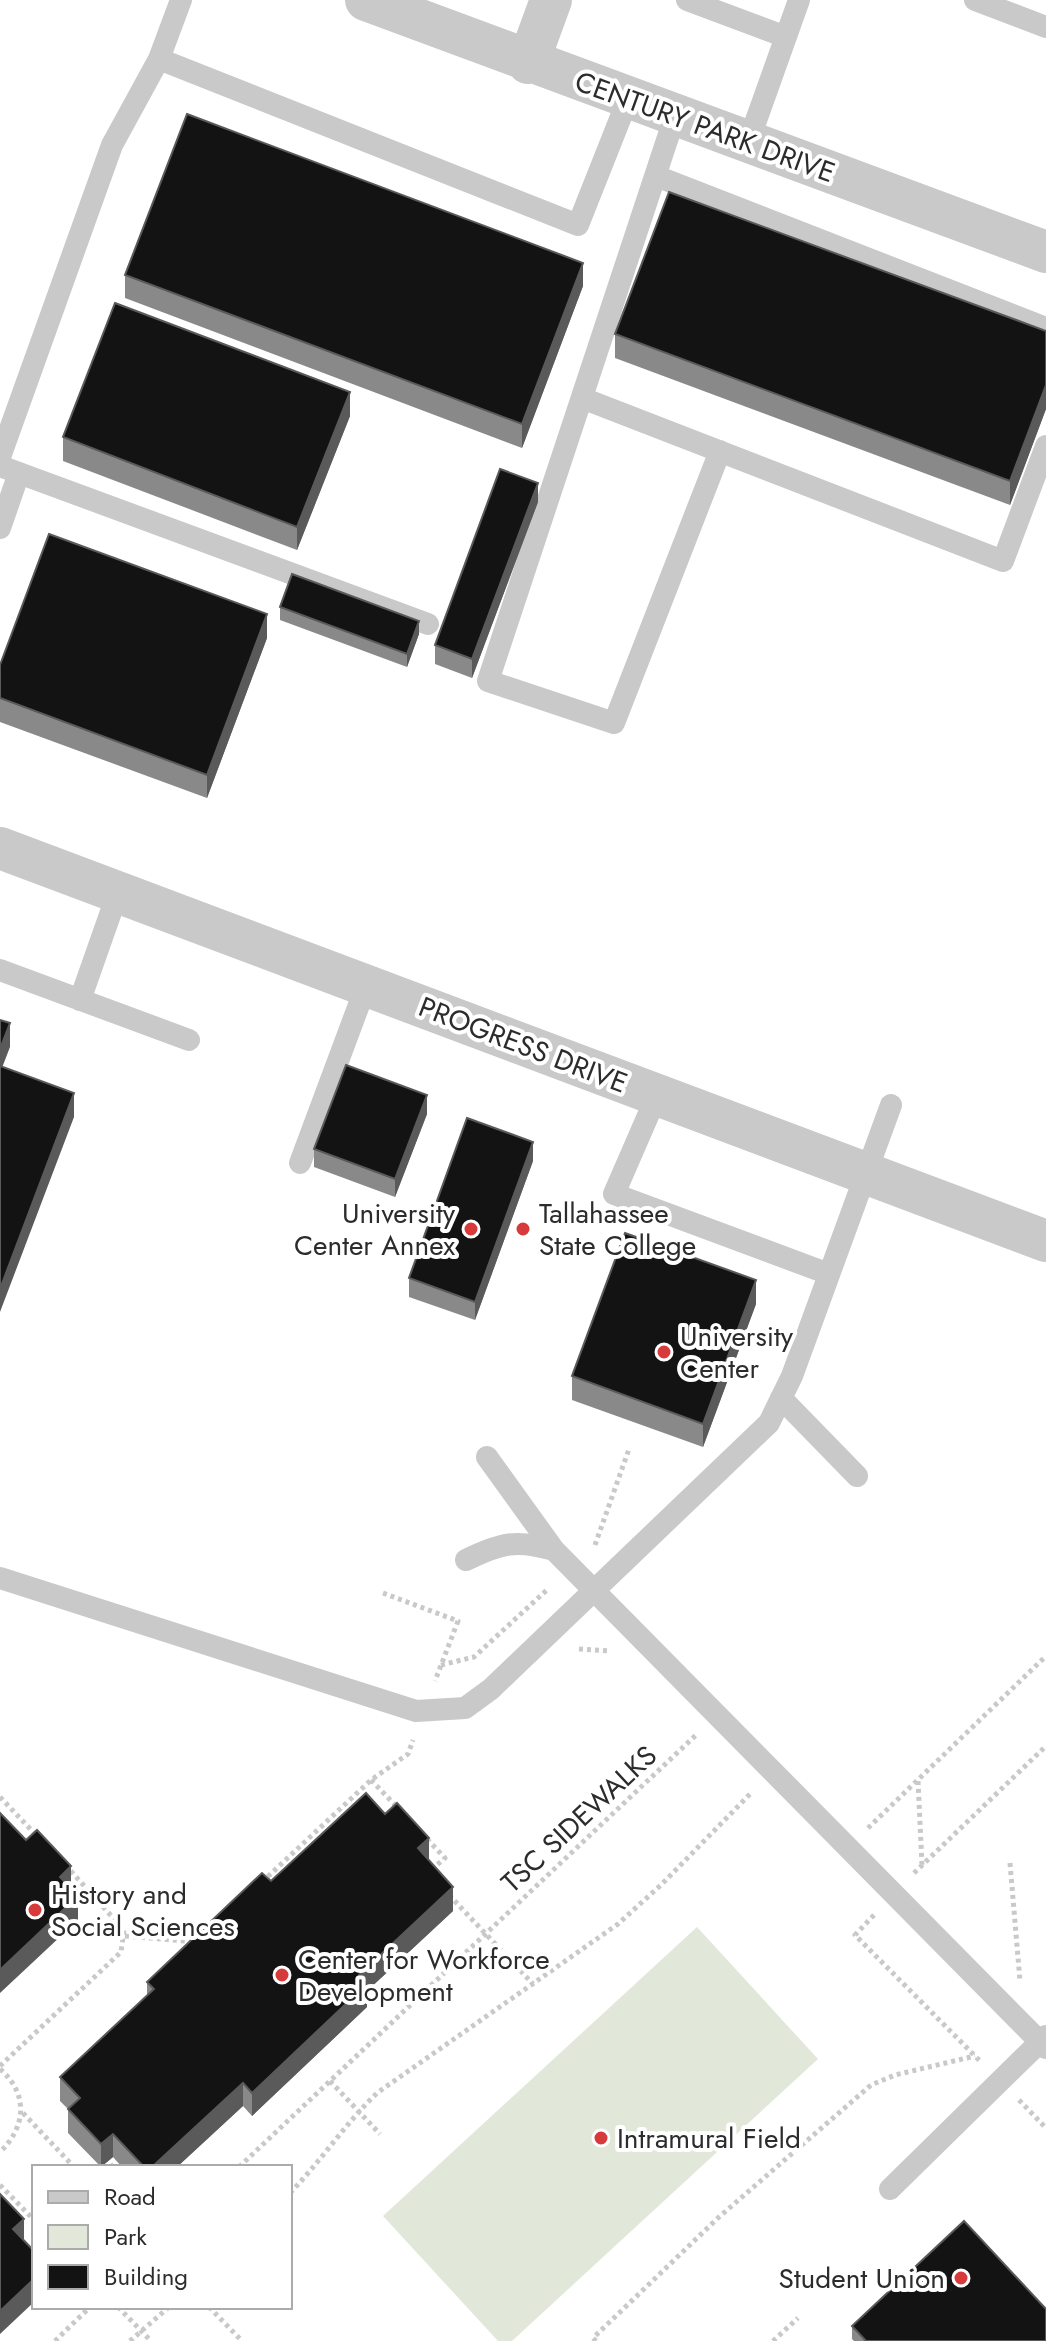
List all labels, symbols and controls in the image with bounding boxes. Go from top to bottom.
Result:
street label: CENTURY PARK DRIVE [569,61,841,193]
street label: PROGRESS DRIVE [413,986,633,1104]
place label: University Center Annex [294,1193,456,1266]
place label: Tallahassee State College [539,1193,696,1266]
marker: University Center Annex [462,1220,480,1238]
marker: Tallahassee State College [514,1220,532,1238]
place label: University Center [680,1316,794,1389]
marker: University Center [655,1343,673,1361]
street label: TSC SIDEWALKS [492,1736,666,1902]
place label: History and Social Sciences [51,1874,235,1947]
marker: History and Social Sciences [26,1901,44,1919]
place label: Center for Workforce Development [298,1939,550,2012]
marker: Center for Workforce Development [273,1966,291,1984]
place label: Intramural Field [617,2118,801,2159]
marker: Intramural Field [592,2129,610,2147]
legend [32,2165,292,2309]
text: Road [104,2179,156,2214]
text: Park [104,2219,147,2254]
place label: Student Union [779,2258,945,2299]
text: Building [104,2259,188,2294]
marker: Student Union [952,2269,970,2287]

